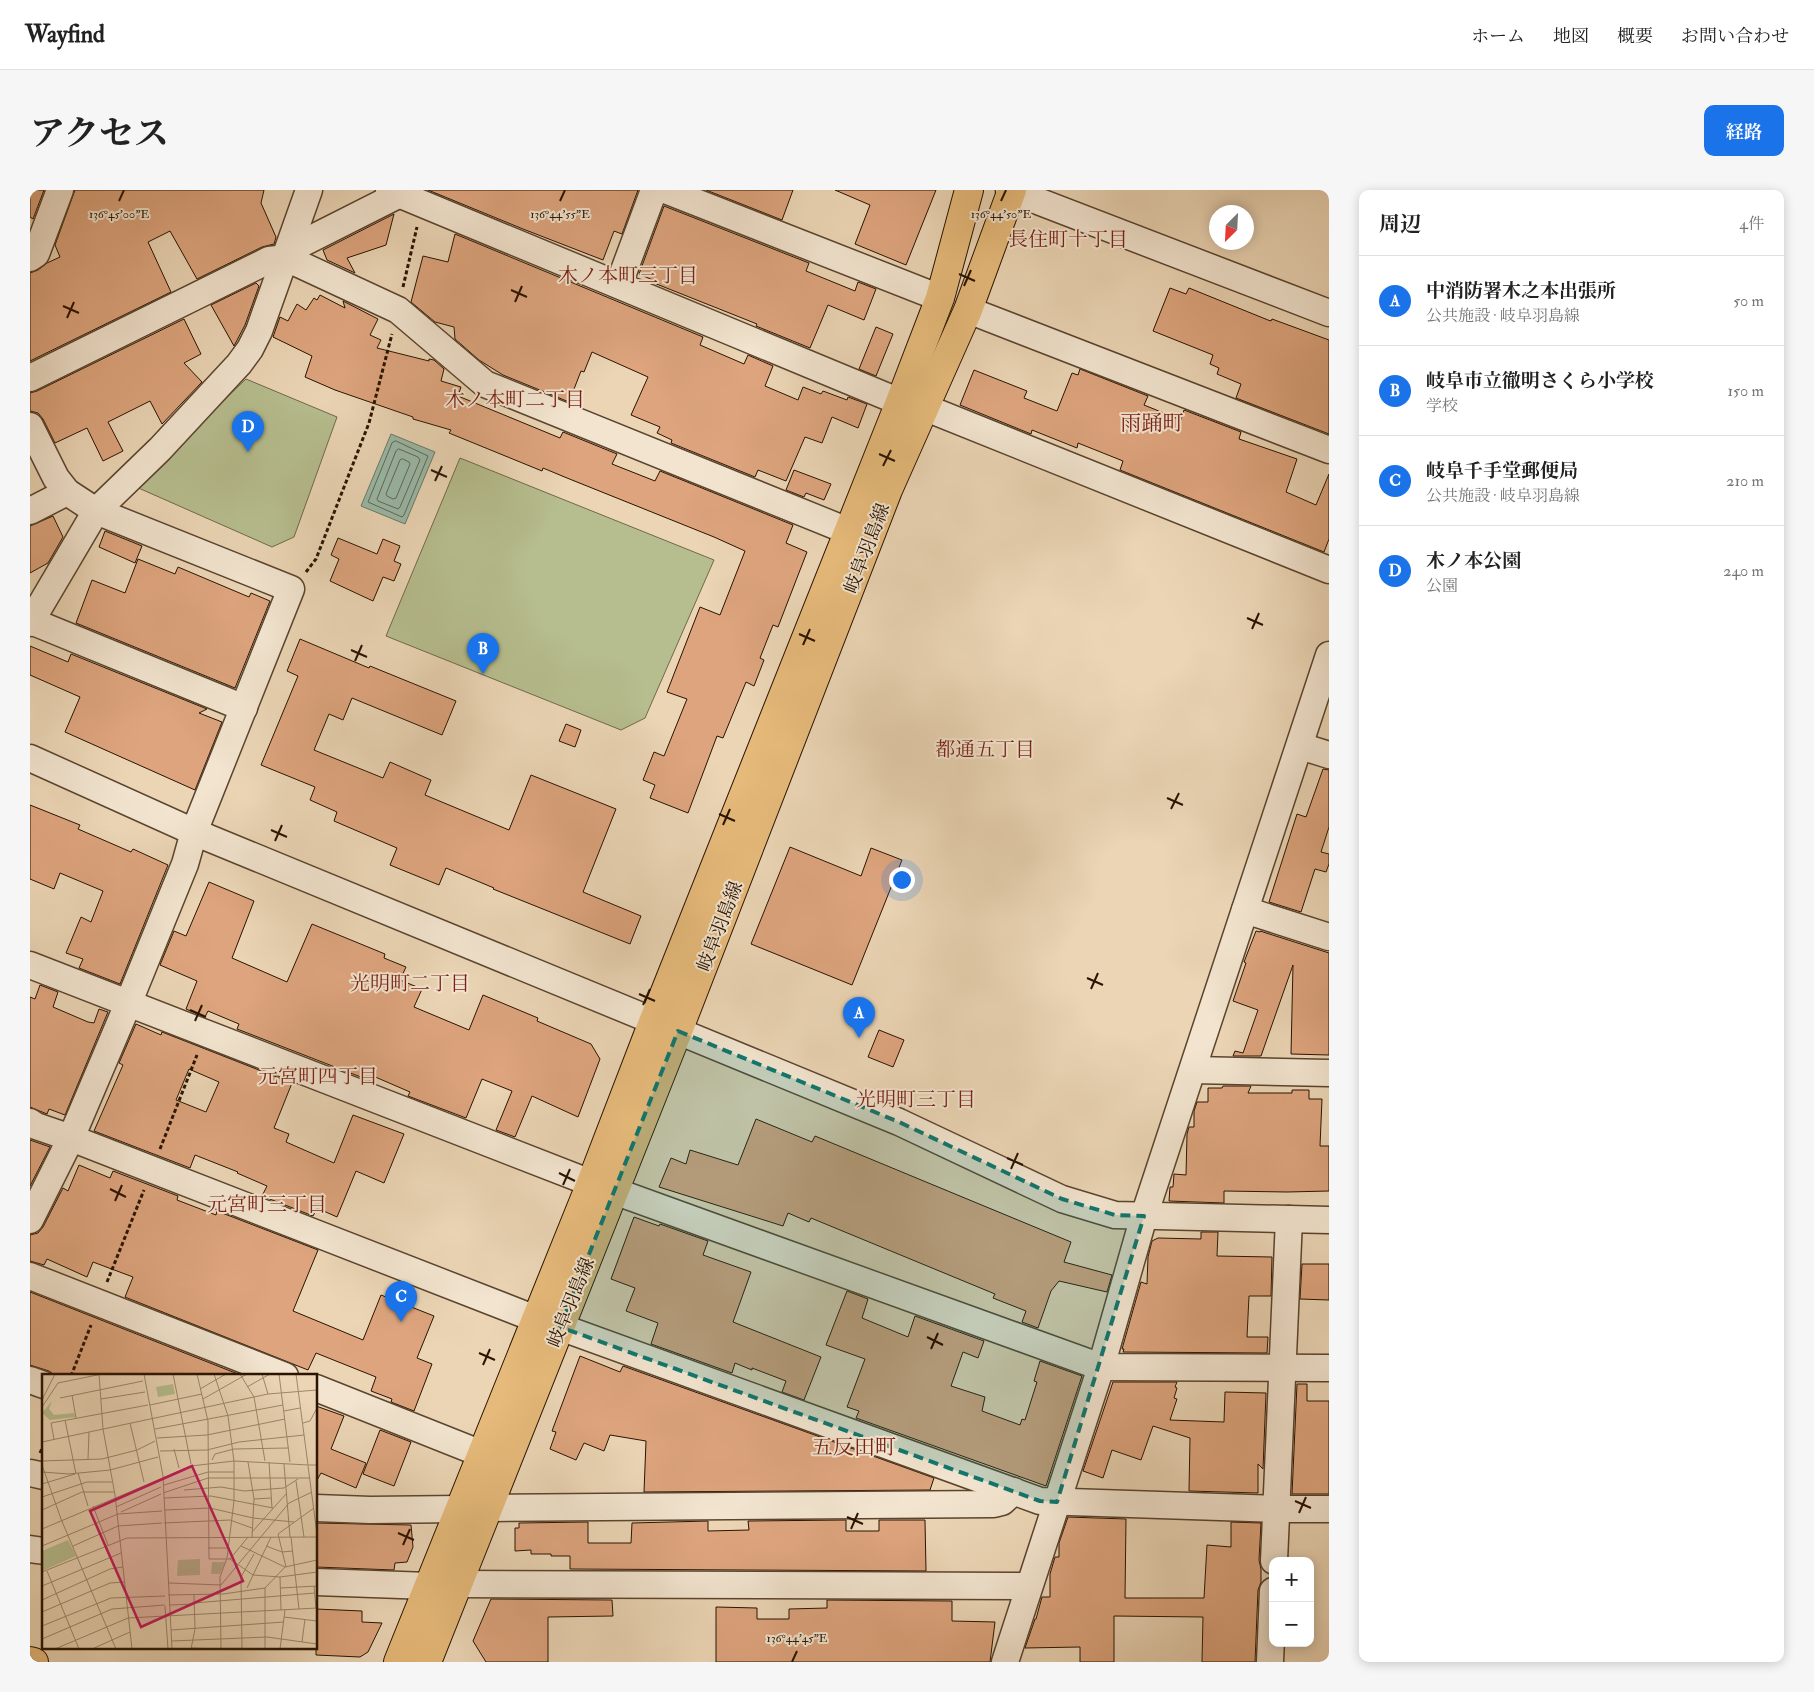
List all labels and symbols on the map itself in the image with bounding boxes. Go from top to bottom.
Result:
north arrow [1209,205,1254,250]
text: 136°45'00"E [89,207,149,222]
text: 136°44'55"E [530,207,590,222]
text: 136°44'50"E [971,207,1032,222]
district label: 長住町十丁目 [1008,227,1128,252]
district label: 木ノ本町三丁目 [558,263,698,288]
district label: 木ノ本町二丁目 [445,387,585,412]
district label: 雨踊町 [1121,410,1184,437]
pin: D [232,411,264,452]
street label: 岐阜羽島線 [839,500,895,597]
pin: B [467,633,499,674]
district label: 都通五丁目 [935,737,1035,762]
your location [889,867,915,893]
street label: 岐阜羽島線 [692,878,748,975]
district label: 光明町二丁目 [350,971,470,996]
pin: A [843,997,875,1038]
district label: 元宮町四丁目 [258,1064,378,1089]
district label: 光明町三丁目 [856,1087,976,1112]
district label: 元宮町三丁目 [207,1192,327,1217]
street label: 岐阜羽島線 [542,1254,600,1351]
pin: C [385,1281,417,1322]
inset map [42,1374,318,1650]
district label: 五反田町 [812,1434,896,1461]
text: 136°44'45"E [767,1631,828,1646]

